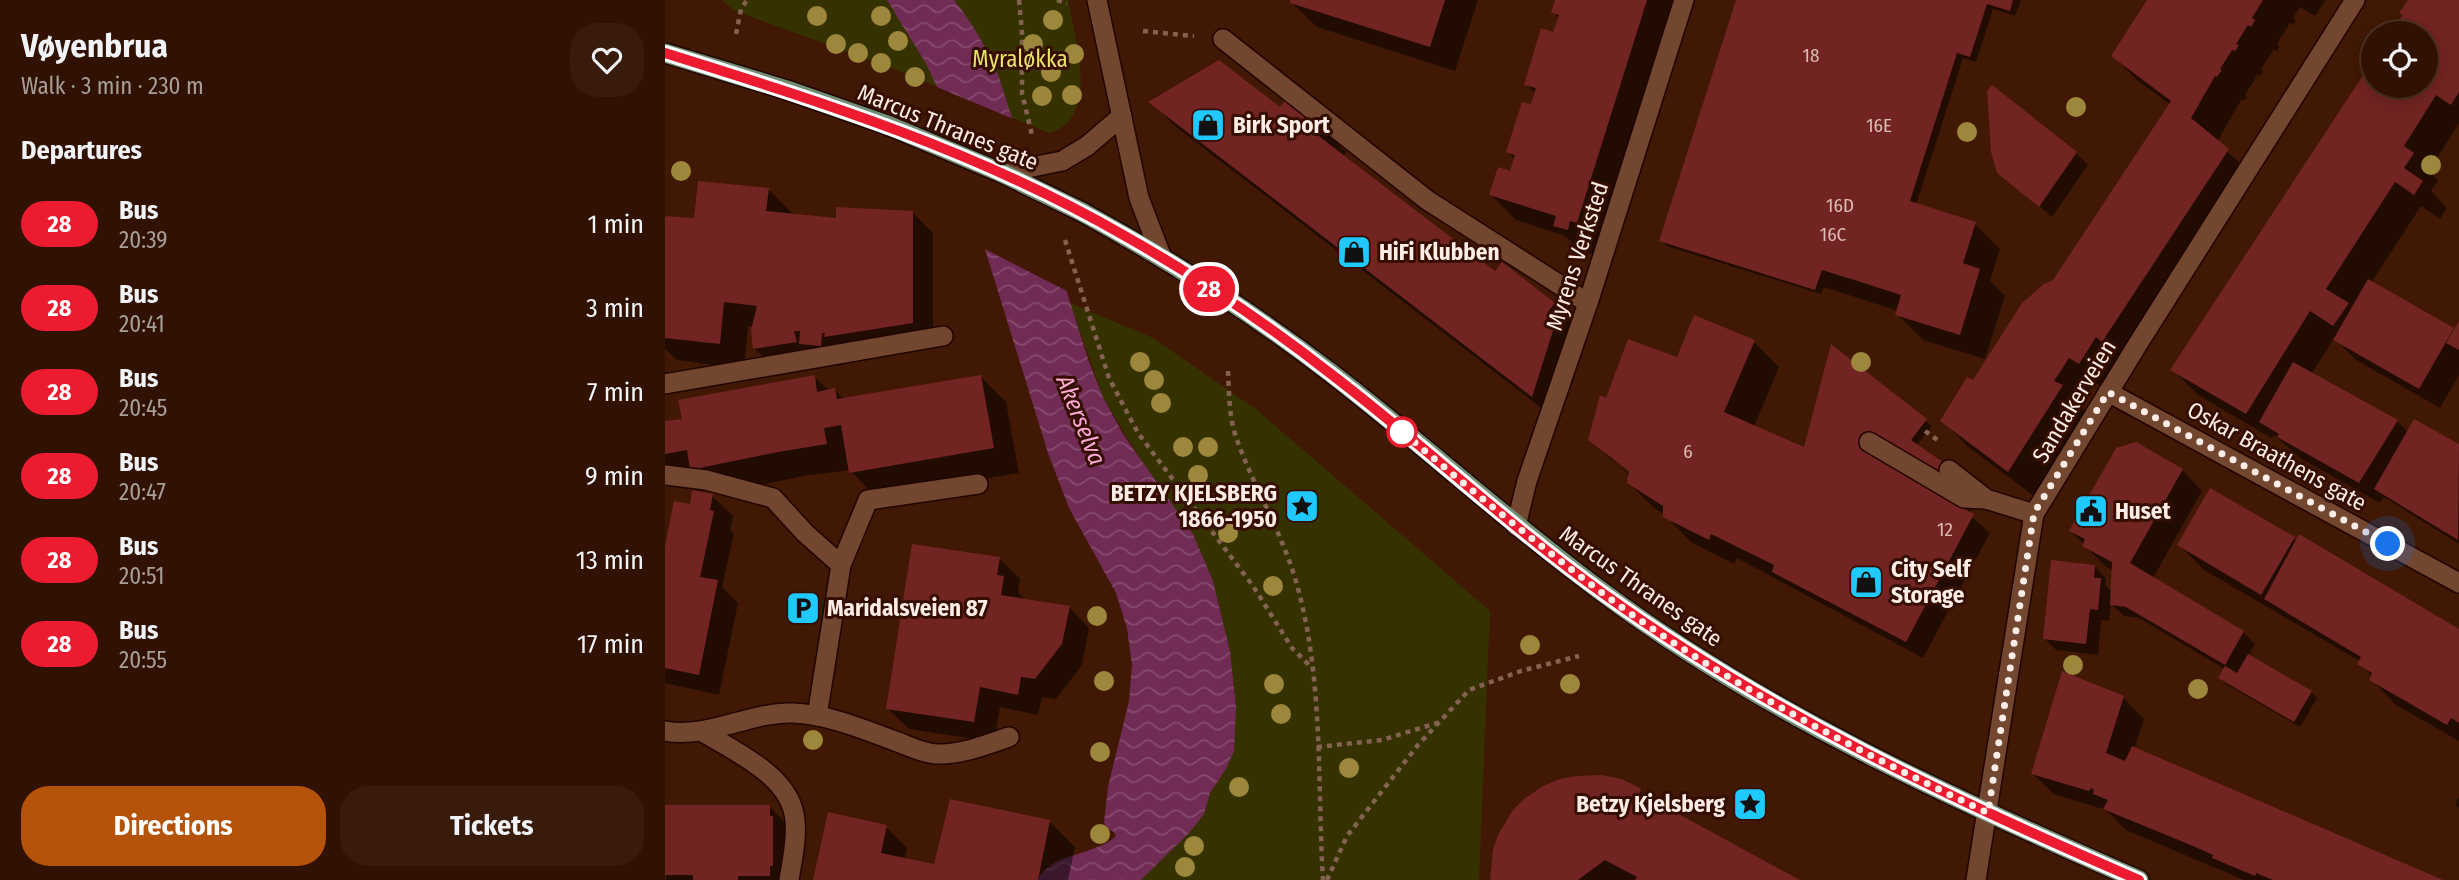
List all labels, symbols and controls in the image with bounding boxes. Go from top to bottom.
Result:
map controls [2361,21,2438,98]
button: locate [2361,21,2438,98]
button: heart [570,23,644,97]
text: Vøyenbrua [21,26,168,66]
house number: 18 [1803,44,1819,67]
park label: Myraløkka [972,45,1068,73]
text: Walk · 3 min · 230 m [21,72,204,100]
street label: Marcus Thranes gate [854,78,1042,176]
shop icon: Birk Sport [1189,106,1227,144]
place label: Birk Sport [1233,111,1331,139]
house number: 16E [1866,114,1892,137]
text: Departures [21,135,142,166]
street label: Myrens Verksted [1540,178,1614,334]
house number: 16D [1826,194,1854,217]
text: Bus [119,195,158,226]
text: 1 min [588,209,644,240]
text: 28 [48,210,71,238]
house number: 16C [1820,223,1847,246]
text: 20:39 [119,226,168,254]
shop icon: HiFi Klubben [1335,233,1373,271]
place label: HiFi Klubben [1379,238,1499,266]
line badge: 28 [1177,266,1241,312]
text: 28 [1197,275,1221,303]
text: Bus [119,279,158,310]
text: 3 min [586,293,644,324]
text: 28 [48,294,71,322]
text: 20:41 [119,310,165,338]
street label: Sandakerveien [2026,334,2122,468]
text: Bus [119,363,158,394]
water label: Akerselva [1050,370,1112,469]
text: 7 min [587,377,644,408]
text: 28 [48,378,71,406]
text: 20:45 [119,394,167,422]
street label: Oskar Braathens gate [2183,395,2371,517]
unlabelled marker [1387,417,1417,447]
house number: 6 [1683,440,1693,463]
text: Bus [119,447,158,478]
text: 9 min [585,461,644,492]
text: 28 [48,462,71,490]
text: 20:47 [119,478,166,506]
place label: BETZY KJELSBERG 1866-1950 [1111,479,1277,533]
place icon: BETZY KJELSBERG 1866-1950 [1283,487,1321,525]
public building icon: Huset [2072,492,2110,530]
place label: Huset [2115,497,2172,525]
house number: 12 [1937,518,1953,541]
street label: Marcus Thranes gate [1554,519,1728,653]
your location [2370,526,2405,561]
text: Bus [119,531,158,562]
text: 13 min [576,545,644,576]
text: 28 [48,546,71,574]
place label: City Self Storage [1891,555,1973,609]
text: 20:51 [119,562,165,590]
shop icon: City Self Storage [1847,563,1885,601]
parking icon: Maridalsveien 87 [784,589,822,627]
place label: Maridalsveien 87 [827,594,988,622]
text: Bus [119,615,158,646]
text: 17 min [577,629,644,660]
text: 28 [48,630,71,658]
text: 20:55 [119,646,167,674]
place icon: Betzy Kjelsberg [1731,785,1769,823]
button: Directions [21,786,326,866]
button: Tickets [340,786,644,866]
place label: Betzy Kjelsberg [1576,790,1726,818]

